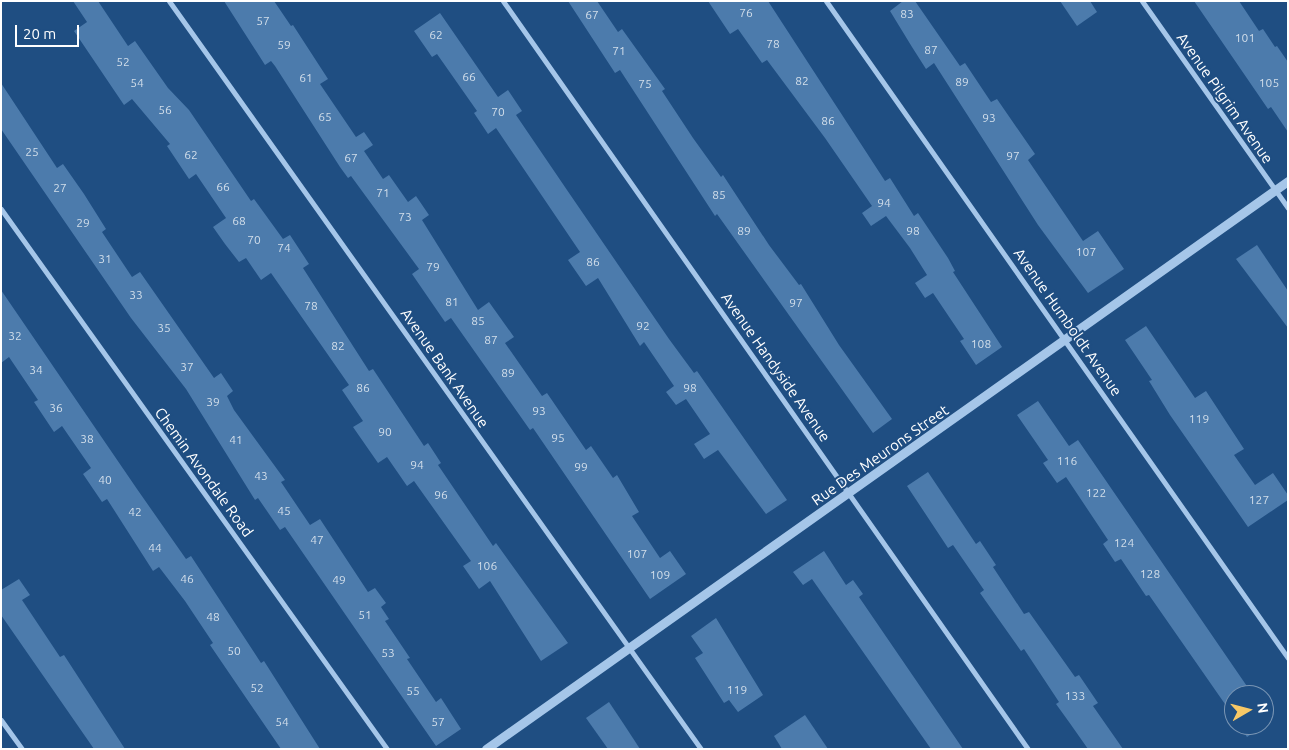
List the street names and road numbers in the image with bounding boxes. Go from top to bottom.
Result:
street label: Avenue Pilgrim Avenue [1173,29,1277,167]
street label: Avenue Humboldt Avenue [1010,245,1126,399]
street label: Avenue Handyside Avenue [718,289,834,445]
street label: Avenue Bank Avenue [397,305,493,431]
street label: Rue Des Meurons Street [808,401,952,509]
street label: Chemin Avondale Road [151,404,257,540]

